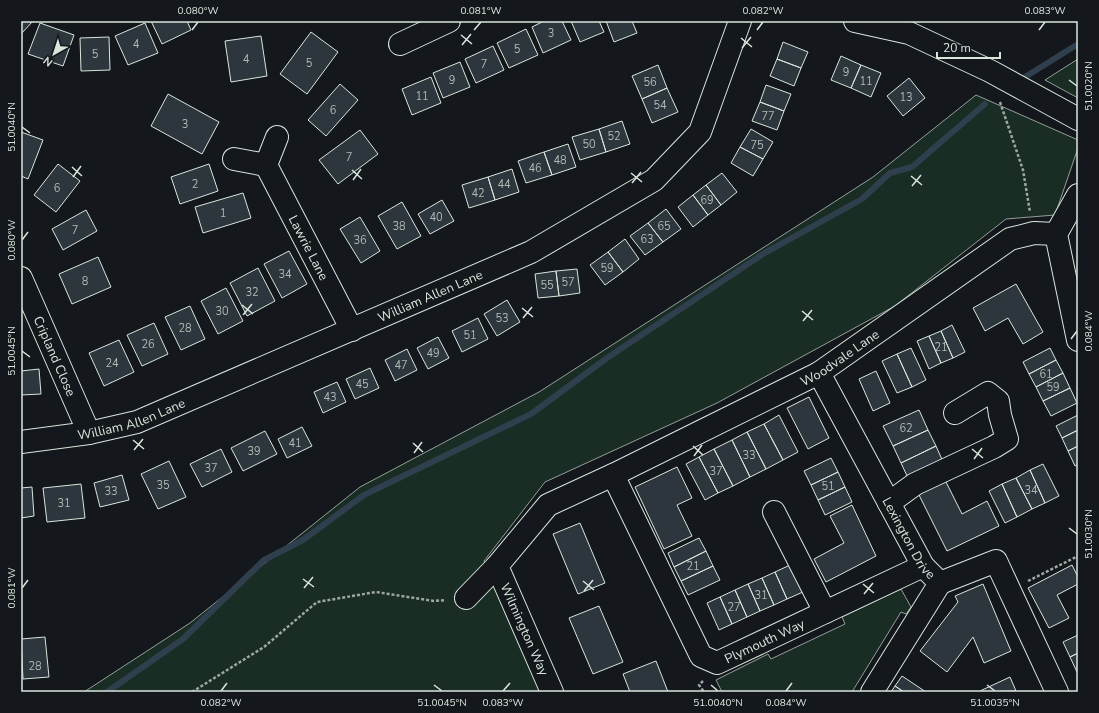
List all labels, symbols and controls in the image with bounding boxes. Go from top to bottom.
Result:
text: 0.080°W [177,4,219,18]
text: 0.081°W [460,4,502,18]
text: 0.082°W [742,4,784,18]
text: 0.083°W [1024,4,1066,18]
house number: 3 [548,26,554,41]
north arrow [34,34,74,74]
scale bar [937,34,1000,60]
house number: 4 [133,37,140,52]
text: 20 m [943,40,971,56]
house number: 5 [514,42,521,57]
house number: 5 [92,47,99,62]
house number: 4 [243,52,250,67]
text: N [40,53,56,70]
house number: 5 [306,56,313,71]
house number: 7 [481,57,487,72]
text: 51.0020°N [1082,61,1096,111]
house number: 9 [843,65,849,80]
house number: 9 [449,73,455,88]
house number: 11 [859,74,873,89]
house number: 56 [643,75,657,90]
house number: 11 [415,89,429,104]
house number: 13 [899,90,913,105]
house number: 54 [653,98,667,113]
text: 51.0040°N [5,102,19,152]
house number: 6 [330,103,337,118]
house number: 77 [761,109,775,124]
house number: 3 [182,117,188,132]
house number: 52 [607,129,621,144]
house number: 50 [582,137,596,152]
house number: 75 [750,138,764,153]
house number: 7 [346,150,352,165]
house number: 48 [553,153,567,168]
house number: 46 [528,161,542,176]
house number: 2 [192,177,198,192]
house number: 44 [497,177,511,192]
house number: 6 [54,181,61,196]
house number: 42 [471,186,485,201]
house number: 69 [700,193,714,208]
house number: 1 [220,206,226,221]
house number: 40 [429,210,443,225]
street label: Lawrie Lane [284,212,333,284]
text: 0.080°W [5,219,19,261]
house number: 38 [392,219,406,234]
house number: 65 [657,219,671,234]
house number: 7 [72,223,78,238]
house number: 63 [640,232,654,247]
house number: 36 [353,233,367,248]
house number: 59 [600,261,614,276]
street label: William Allen Lane [375,266,486,327]
house number: 34 [278,267,292,282]
house number: 8 [82,274,89,289]
house number: 57 [561,275,575,290]
house number: 55 [540,278,554,293]
house number: 32 [245,285,259,300]
house number: 30 [215,304,229,319]
text: 0.084°W [1082,310,1096,352]
house number: 53 [495,311,509,326]
street label: Cripland Close [29,313,80,399]
house number: 28 [178,321,192,336]
street label: Woodvale Lane [797,325,883,391]
text: 51.0045°N [5,326,19,376]
house number: 51 [463,328,477,343]
house number: 26 [141,337,155,352]
house number: 21 [934,340,948,355]
house number: 49 [426,346,440,361]
house number: 24 [105,356,119,371]
house number: 47 [394,358,408,373]
house number: 61 [1039,367,1053,382]
house number: 45 [355,377,369,392]
house number: 59 [1046,380,1060,395]
house number: 43 [323,390,337,405]
street label: William Allen Lane [76,394,188,444]
house number: 62 [899,421,913,436]
house number: 41 [288,436,302,451]
house number: 39 [247,444,261,459]
house number: 33 [742,448,756,463]
house number: 37 [204,461,218,476]
house number: 37 [709,464,723,479]
house number: 35 [156,478,170,493]
house number: 51 [821,479,835,494]
house number: 34 [1024,483,1038,498]
house number: 33 [104,484,118,499]
street label: Lexington Drive [878,494,939,584]
house number: 31 [57,496,71,511]
text: 51.0030°N [1082,509,1096,559]
house number: 21 [686,559,700,574]
text: 0.081°W [5,567,19,609]
street label: Wilmington Way [496,580,553,679]
house number: 31 [754,588,768,603]
house number: 27 [727,600,741,615]
street label: Plymouth Way [722,615,808,668]
house number: 28 [28,659,42,674]
text: 0.082°W [200,696,242,710]
text: 51.0045°N [417,696,467,710]
text: 0.083°W [482,696,524,710]
text: 51.0040°N [693,696,743,710]
text: 0.084°W [765,696,807,710]
text: 51.0035°N [970,696,1020,710]

